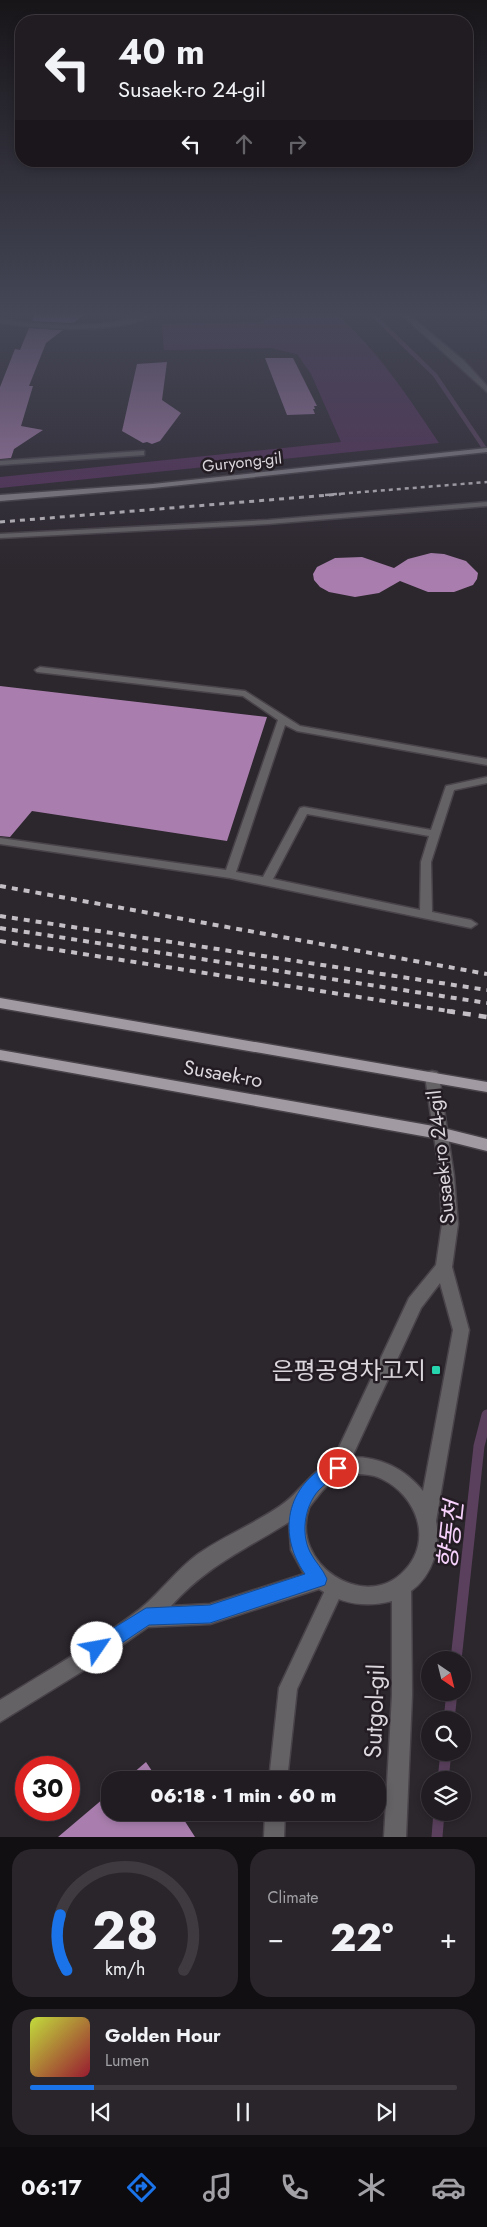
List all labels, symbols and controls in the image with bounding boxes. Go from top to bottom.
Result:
text: 40 m [118,27,205,77]
icon: left [35,35,100,100]
text: Susaek-ro 24-gil [118,73,266,105]
icon: left [177,130,205,158]
icon: ahead [230,130,258,158]
icon: right [283,130,311,158]
street label: Guryong-gil [201,446,283,478]
street label: Susaek-ro [181,1053,265,1095]
street label: Susaek-ro 24-gil [420,1089,462,1225]
place label: 은평공영차고지 [271,1353,426,1388]
marker: 은평공영차고지 [430,1364,442,1376]
pin [317,1447,359,1489]
icon: arrive [324,1454,352,1482]
water label: 향동천 [428,1496,472,1571]
position arrow [70,1621,122,1673]
north arrow [421,1651,471,1701]
map controls [421,1651,471,1821]
street label: Sutgol-gil [355,1663,393,1759]
button: search [421,1711,471,1761]
speed limit sign: 30 [15,1756,80,1821]
button: layers [421,1771,471,1821]
text: 06:18 · 1 min · 60 m [151,1782,336,1809]
text: Climate [268,1886,319,1909]
text: 28 [91,1893,158,1969]
text: 22° [330,1910,394,1965]
text: − [268,1918,284,1959]
text: + [440,1918,457,1959]
text: km/h [105,1956,145,1982]
text: Golden Hour [105,2022,221,2049]
text: Lumen [105,2049,149,2072]
icon: previous [87,2098,115,2126]
icon: pause [229,2098,257,2126]
icon: next [372,2098,400,2126]
icon: directions [124,2170,159,2205]
icon: music [200,2170,235,2205]
icon: phone [277,2170,312,2205]
icon: climate [354,2170,389,2205]
icon: car [431,2170,466,2205]
text: 06:17 [21,2171,82,2203]

